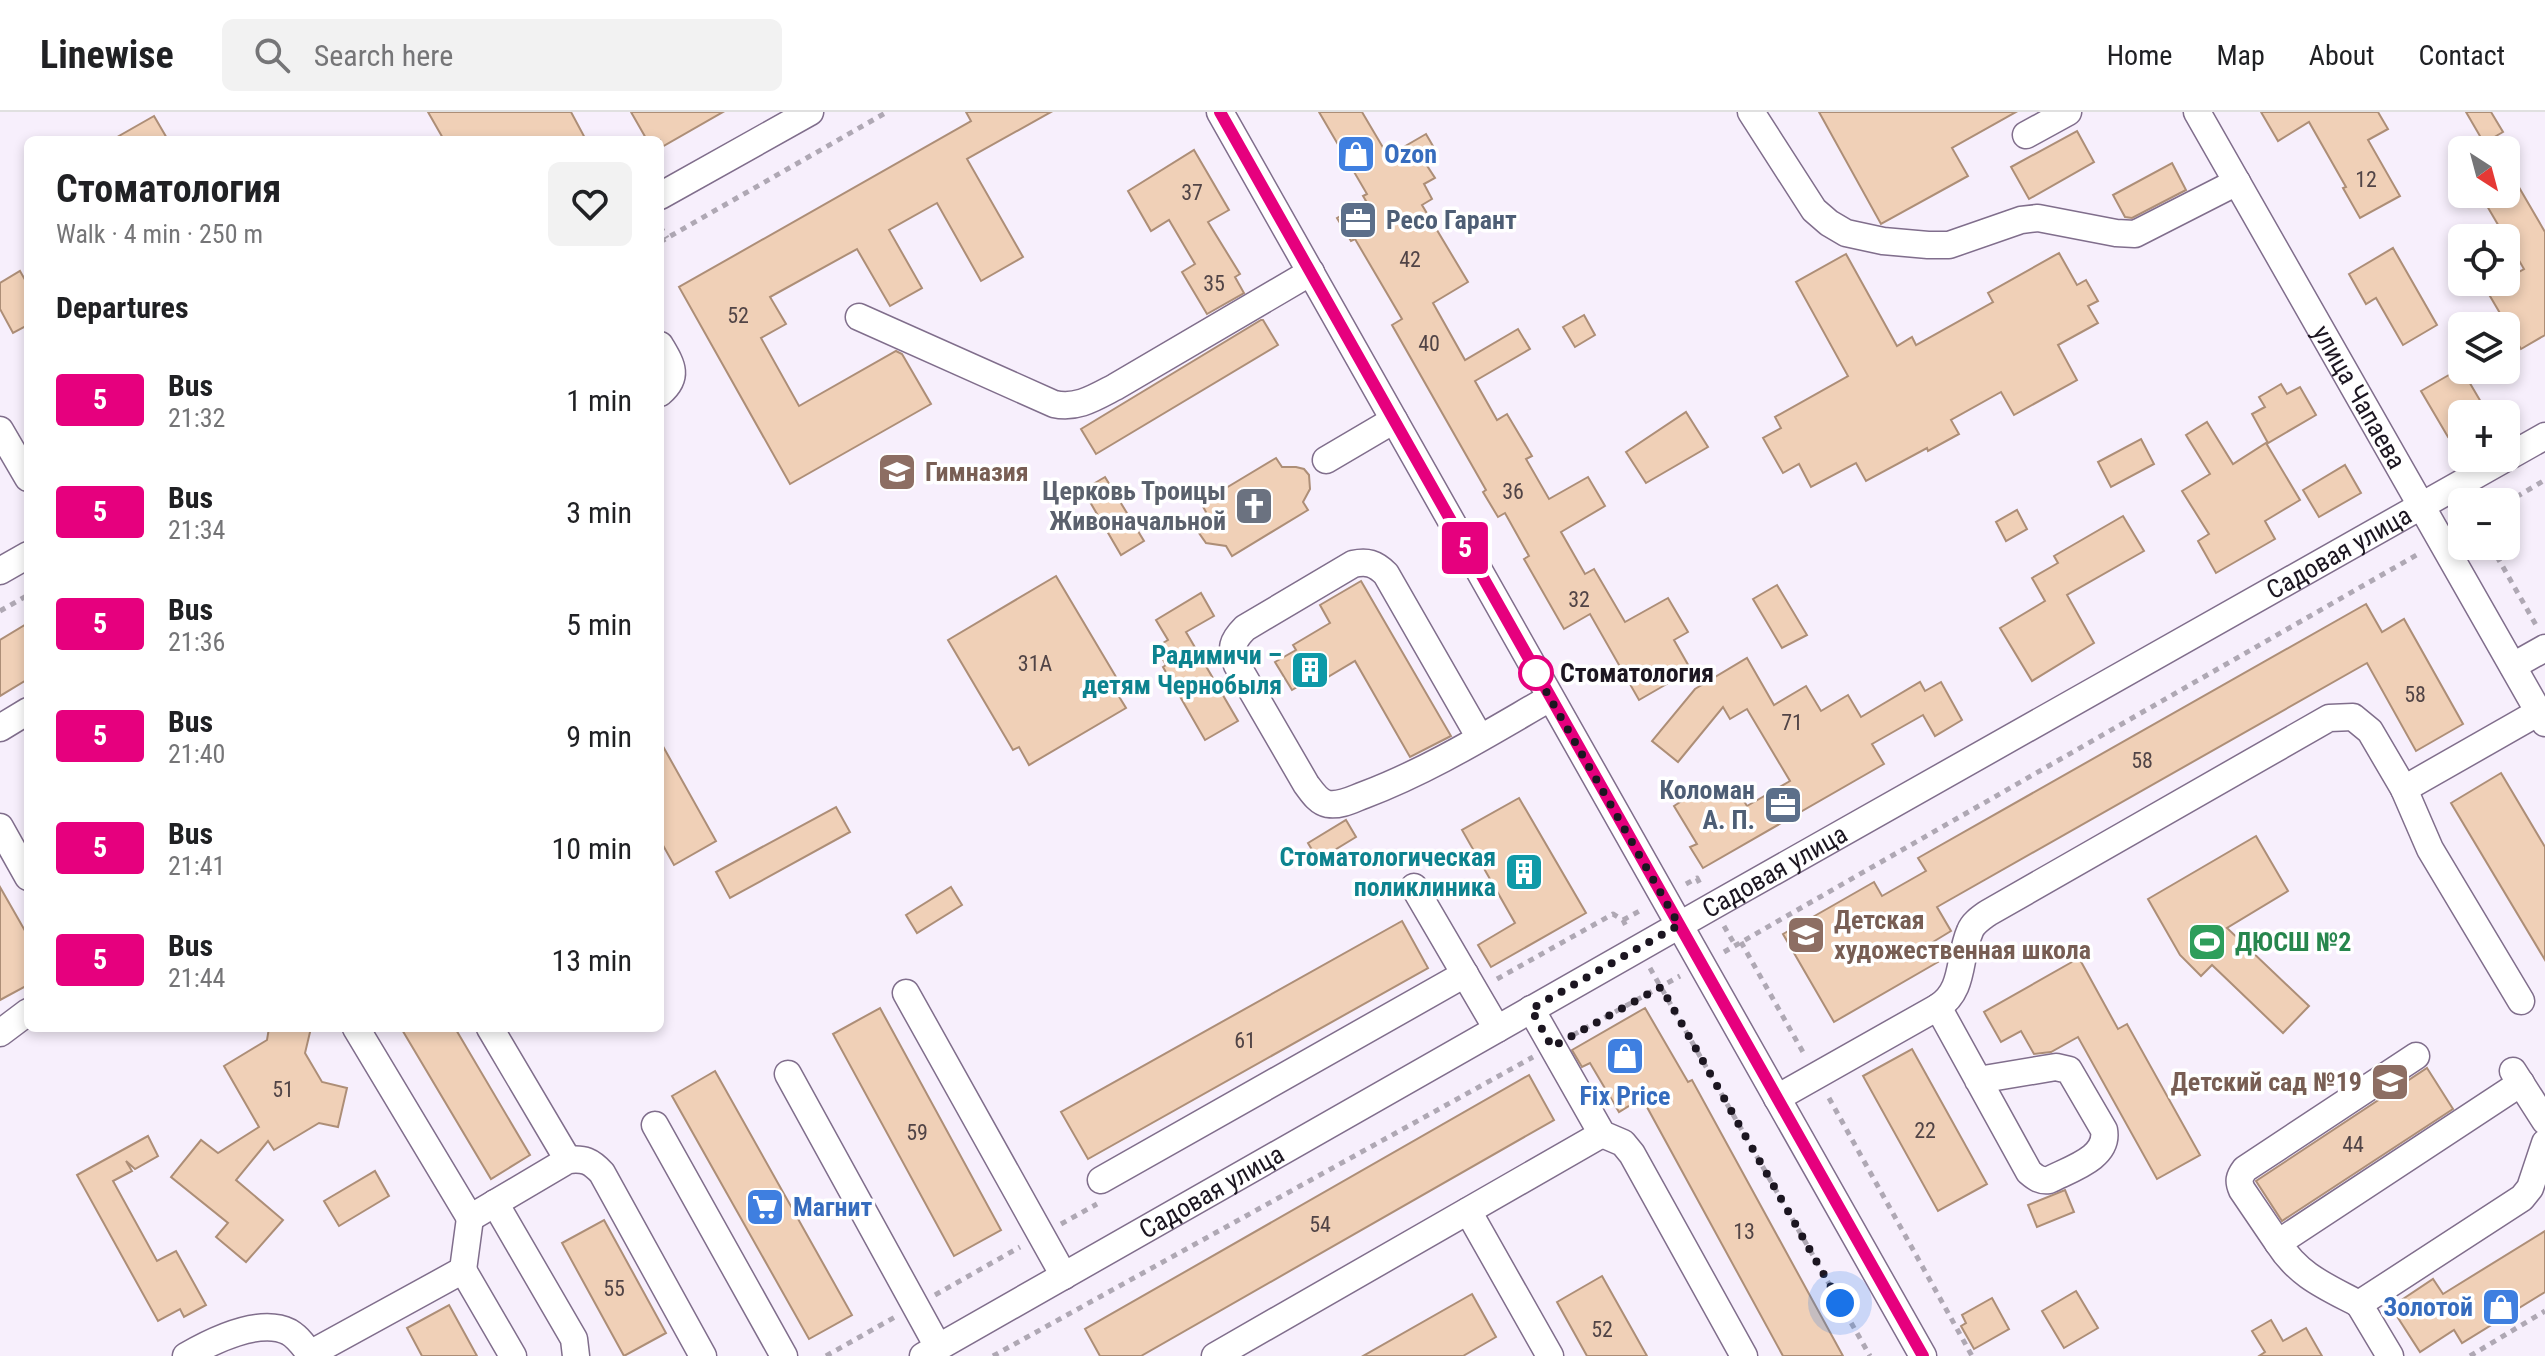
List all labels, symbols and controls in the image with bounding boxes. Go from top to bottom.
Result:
search box [222,19,782,91]
text: Linewise [40,33,174,77]
icon: search [250,33,294,77]
text: Search here [314,38,453,73]
text: Home [2107,39,2172,72]
text: Map [2216,39,2265,72]
text: About [2309,39,2375,72]
text: Contact [2419,39,2505,72]
shop icon: Ozon [1335,133,1377,175]
north arrow [2448,136,2520,208]
map controls [2448,136,2520,560]
place label: Ozon [1384,139,1437,169]
button: heart [548,162,632,246]
text: Стоматология [56,167,281,211]
house number: 12 [2355,167,2377,192]
house number: 37 [1181,180,1203,205]
office icon: Ресо Гарант [1337,199,1379,241]
place label: Ресо Гарант [1386,205,1517,235]
text: Walk · 4 min · 250 m [56,219,263,249]
button: locate [2448,224,2520,296]
house number: 42 [1399,247,1421,272]
house number: 35 [1203,271,1225,296]
text: Departures [56,290,189,325]
house number: 52 [727,303,749,328]
button: layers [2448,312,2520,384]
street label: улица Чапаева [2307,320,2412,474]
house number: 40 [1418,331,1440,356]
text: Bus [168,368,213,403]
text: 5 [93,383,107,416]
text: 1 min [566,383,632,418]
button: + [2448,400,2520,472]
text: 21:32 [168,403,225,433]
school or university icon: Гимназия [876,451,918,493]
place label: Гимназия [925,457,1029,487]
place label: Церковь Троицы Живоначальной [1042,476,1226,536]
house number: 36 [1502,479,1524,504]
text: Bus [168,480,213,515]
church icon: Церковь Троицы Живоначальной [1233,485,1275,527]
button: − [2448,488,2520,560]
text: 5 [93,495,107,528]
text: 3 min [566,495,632,530]
street label: Садовая улица [2261,500,2416,605]
text: 21:34 [168,515,225,545]
line badge: 5 [1439,522,1491,574]
text: 5 [1458,531,1472,564]
house number: 32 [1568,587,1590,612]
text: Bus [168,592,213,627]
text: 5 [93,607,107,640]
text: 5 min [566,607,632,642]
text: 21:36 [168,627,225,657]
place label: Радимичи – детям Чернобыля [1082,640,1282,700]
building icon: Радимичи – детям Чернобыля [1289,649,1331,691]
house number: 31А [1018,651,1053,676]
marker: Стоматология [1519,656,1553,690]
place label: Стоматология [1560,658,1714,688]
house number: 58 [2404,682,2426,707]
text: Bus [168,704,213,739]
house number: 71 [1781,710,1803,735]
text: 5 [93,719,107,752]
text: 9 min [566,719,632,754]
text: 21:40 [168,739,225,769]
house number: 58 [2131,748,2153,773]
place label: Коломан А. П. [1660,775,1755,835]
office icon: Коломан А. П. [1762,784,1804,826]
text: Bus [168,816,213,851]
street label: Садовая улица [1697,818,1852,924]
text: 5 [93,831,107,864]
text: 10 min [551,831,632,866]
place label: Стоматологическая поликлиника [1279,842,1496,902]
text: 21:41 [168,851,225,881]
building icon: Стоматологическая поликлиника [1503,851,1545,893]
place label: Детская художественная школа [1834,905,2091,965]
school or university icon: Детская художественная школа [1785,914,1827,956]
sports icon: ДЮСШ №2 [2186,921,2228,963]
place label: ДЮСШ №2 [2235,927,2352,957]
text: Bus [168,928,213,963]
text: 5 [93,943,107,976]
text: 13 min [551,943,632,978]
text: 21:44 [168,963,225,993]
house number: 61 [1234,1028,1256,1053]
shop icon: Fix Price [1604,1035,1646,1077]
school or university icon: Детский сад №19 [2369,1061,2411,1103]
place label: Детский сад №19 [2171,1067,2362,1097]
house number: 51 [272,1077,294,1102]
place label: Fix Price [1579,1081,1671,1111]
house number: 22 [1914,1118,1936,1143]
house number: 59 [906,1120,928,1145]
house number: 44 [2342,1132,2364,1157]
street label: Садовая улица [1134,1139,1289,1245]
supermarket icon: Магнит [744,1186,786,1228]
place label: Магнит [793,1192,873,1222]
house number: 54 [1309,1212,1331,1237]
house number: 13 [1733,1219,1755,1244]
house number: 55 [603,1276,625,1301]
your location [1820,1283,1860,1323]
shop icon: Золотой [2480,1286,2522,1328]
place label: Золотой [2383,1292,2473,1322]
house number: 52 [1591,1317,1613,1342]

